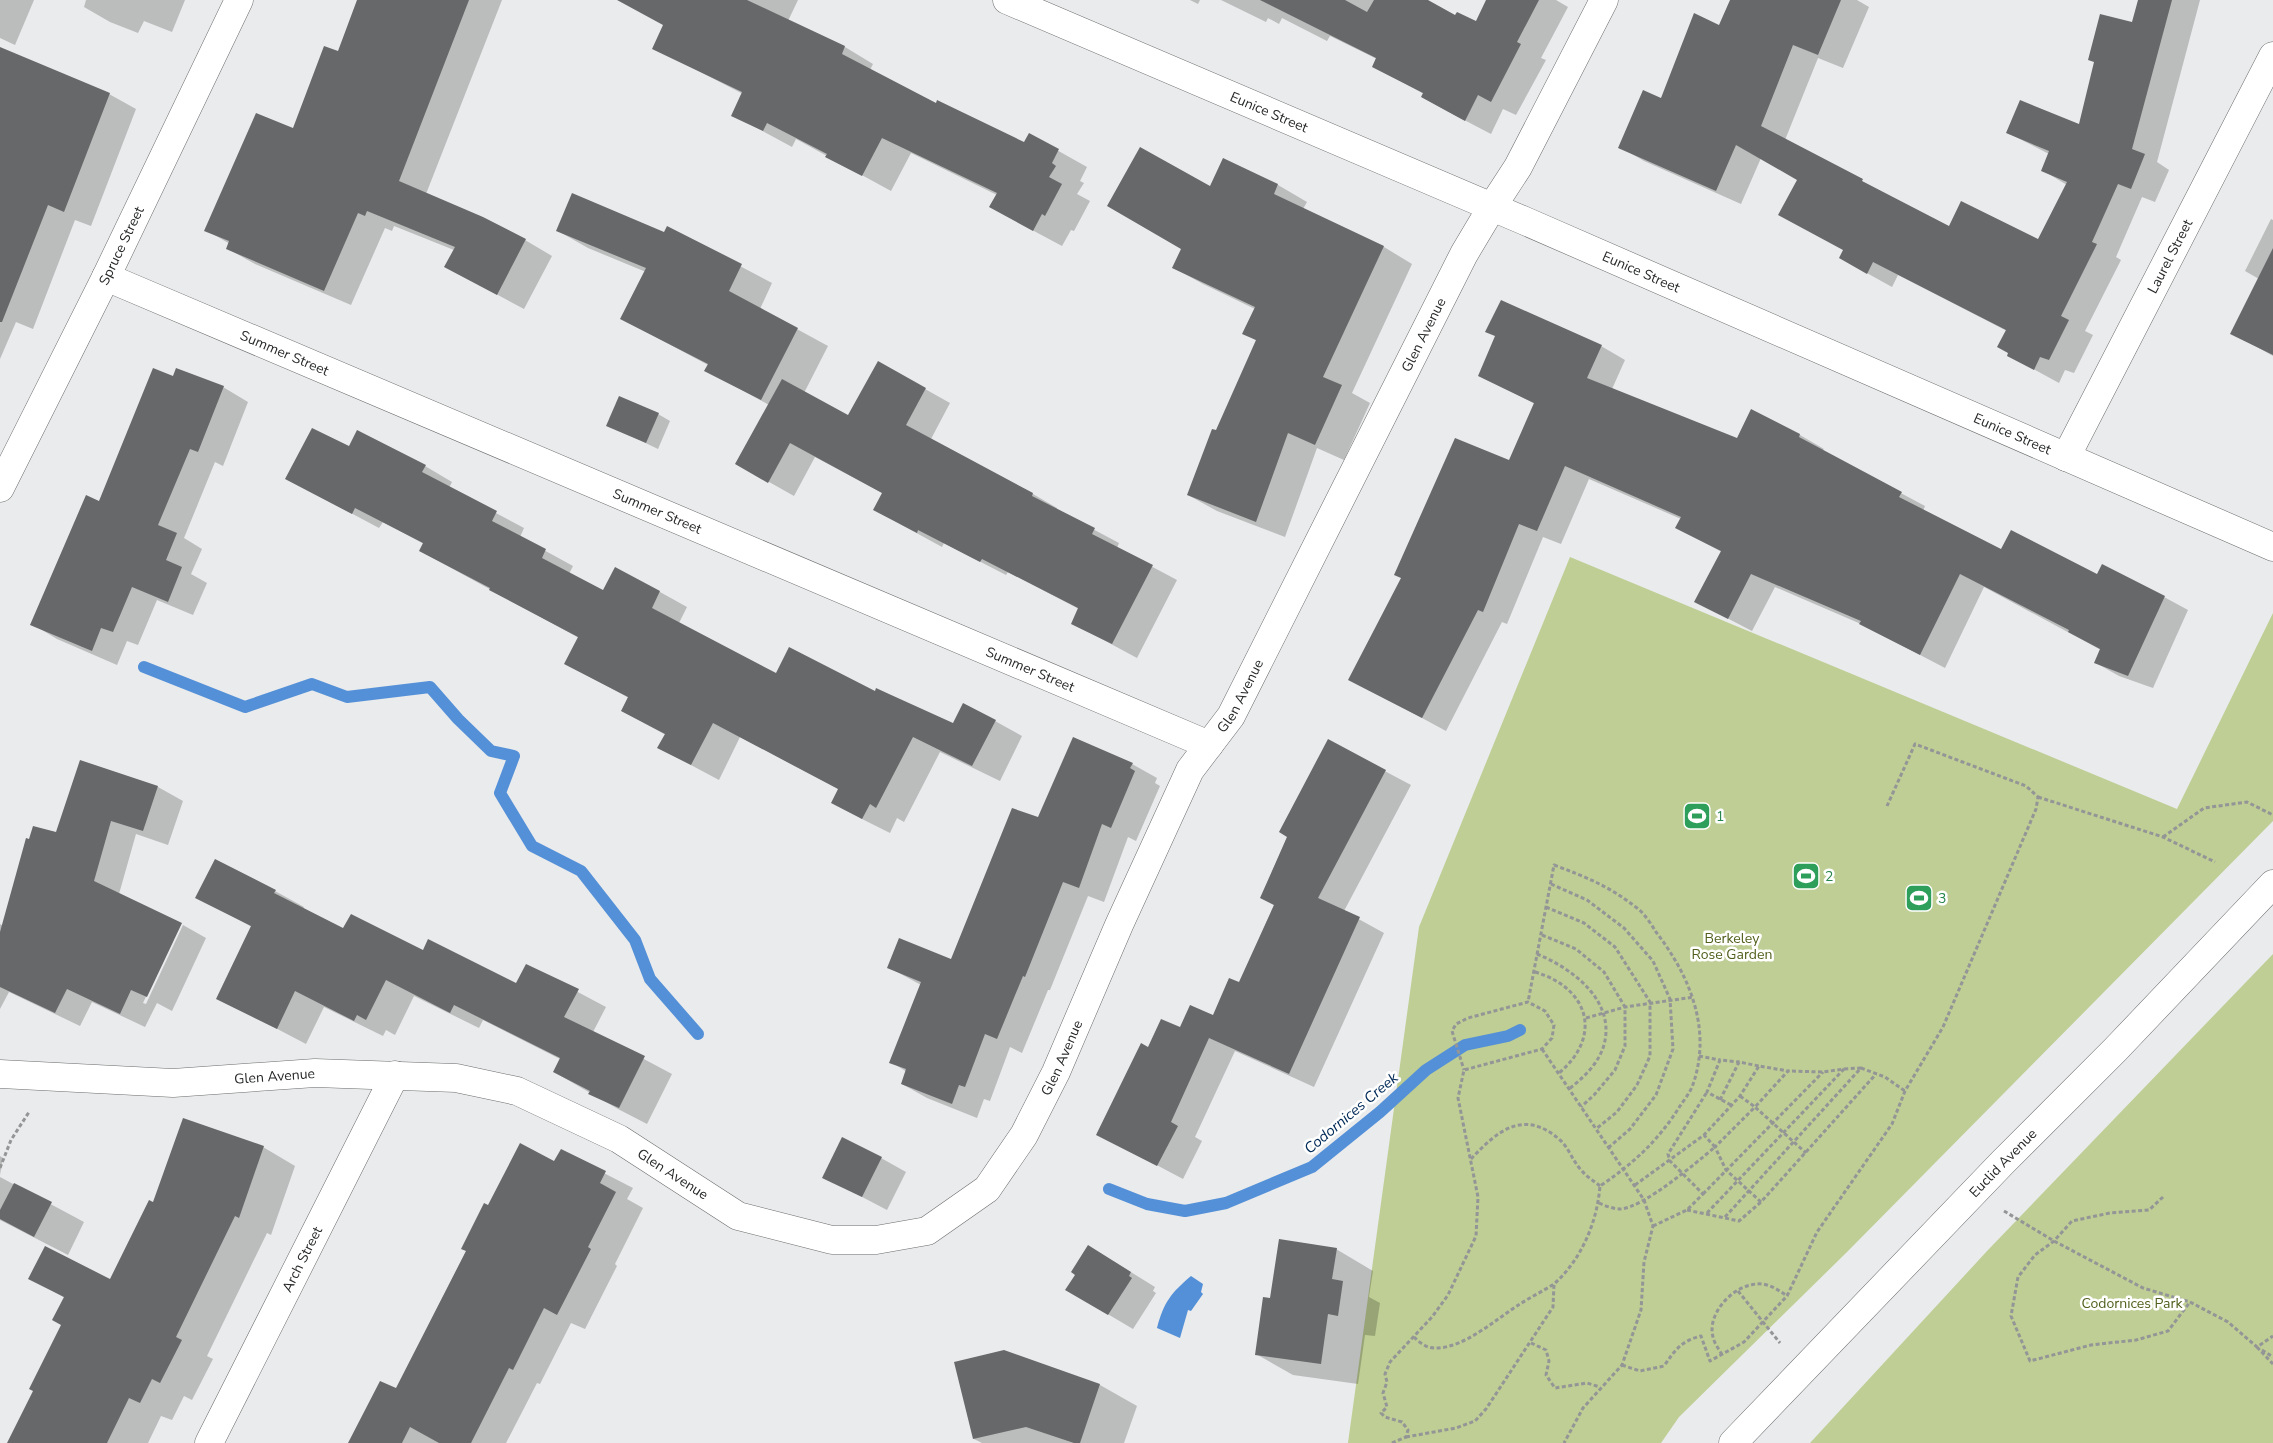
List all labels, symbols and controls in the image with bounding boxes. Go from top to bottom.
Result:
street label: Eunice Street [1227,87,1311,137]
street label: Spruce Street [94,203,149,288]
street label: Laurel Street [2143,216,2197,297]
street label: Eunice Street [1599,247,1683,297]
street label: Glen Avenue [1397,294,1450,375]
street label: Summer Street [237,326,332,381]
street label: Eunice Street [1971,409,2054,459]
street label: Summer Street [610,484,705,539]
street label: Summer Street [983,642,1077,697]
street label: Glen Avenue [1213,656,1268,737]
sports icon: 1 [1682,801,1712,831]
place label: 1 [1716,807,1724,826]
sports icon: 2 [1791,861,1821,891]
place label: 2 [1825,867,1833,886]
sports icon: 3 [1904,883,1934,913]
place label: 3 [1938,889,1946,908]
park label: Berkeley Rose Garden [1692,929,1772,964]
street label: Glen Avenue [1037,1017,1087,1099]
street label: Glen Avenue [234,1064,316,1089]
water label: Codornices Creek [1300,1067,1403,1158]
street label: Euclid Avenue [1965,1125,2041,1202]
street label: Glen Avenue [634,1144,712,1204]
street label: Arch Street [278,1223,327,1296]
park label: Codornices Park [2082,1294,2183,1313]

